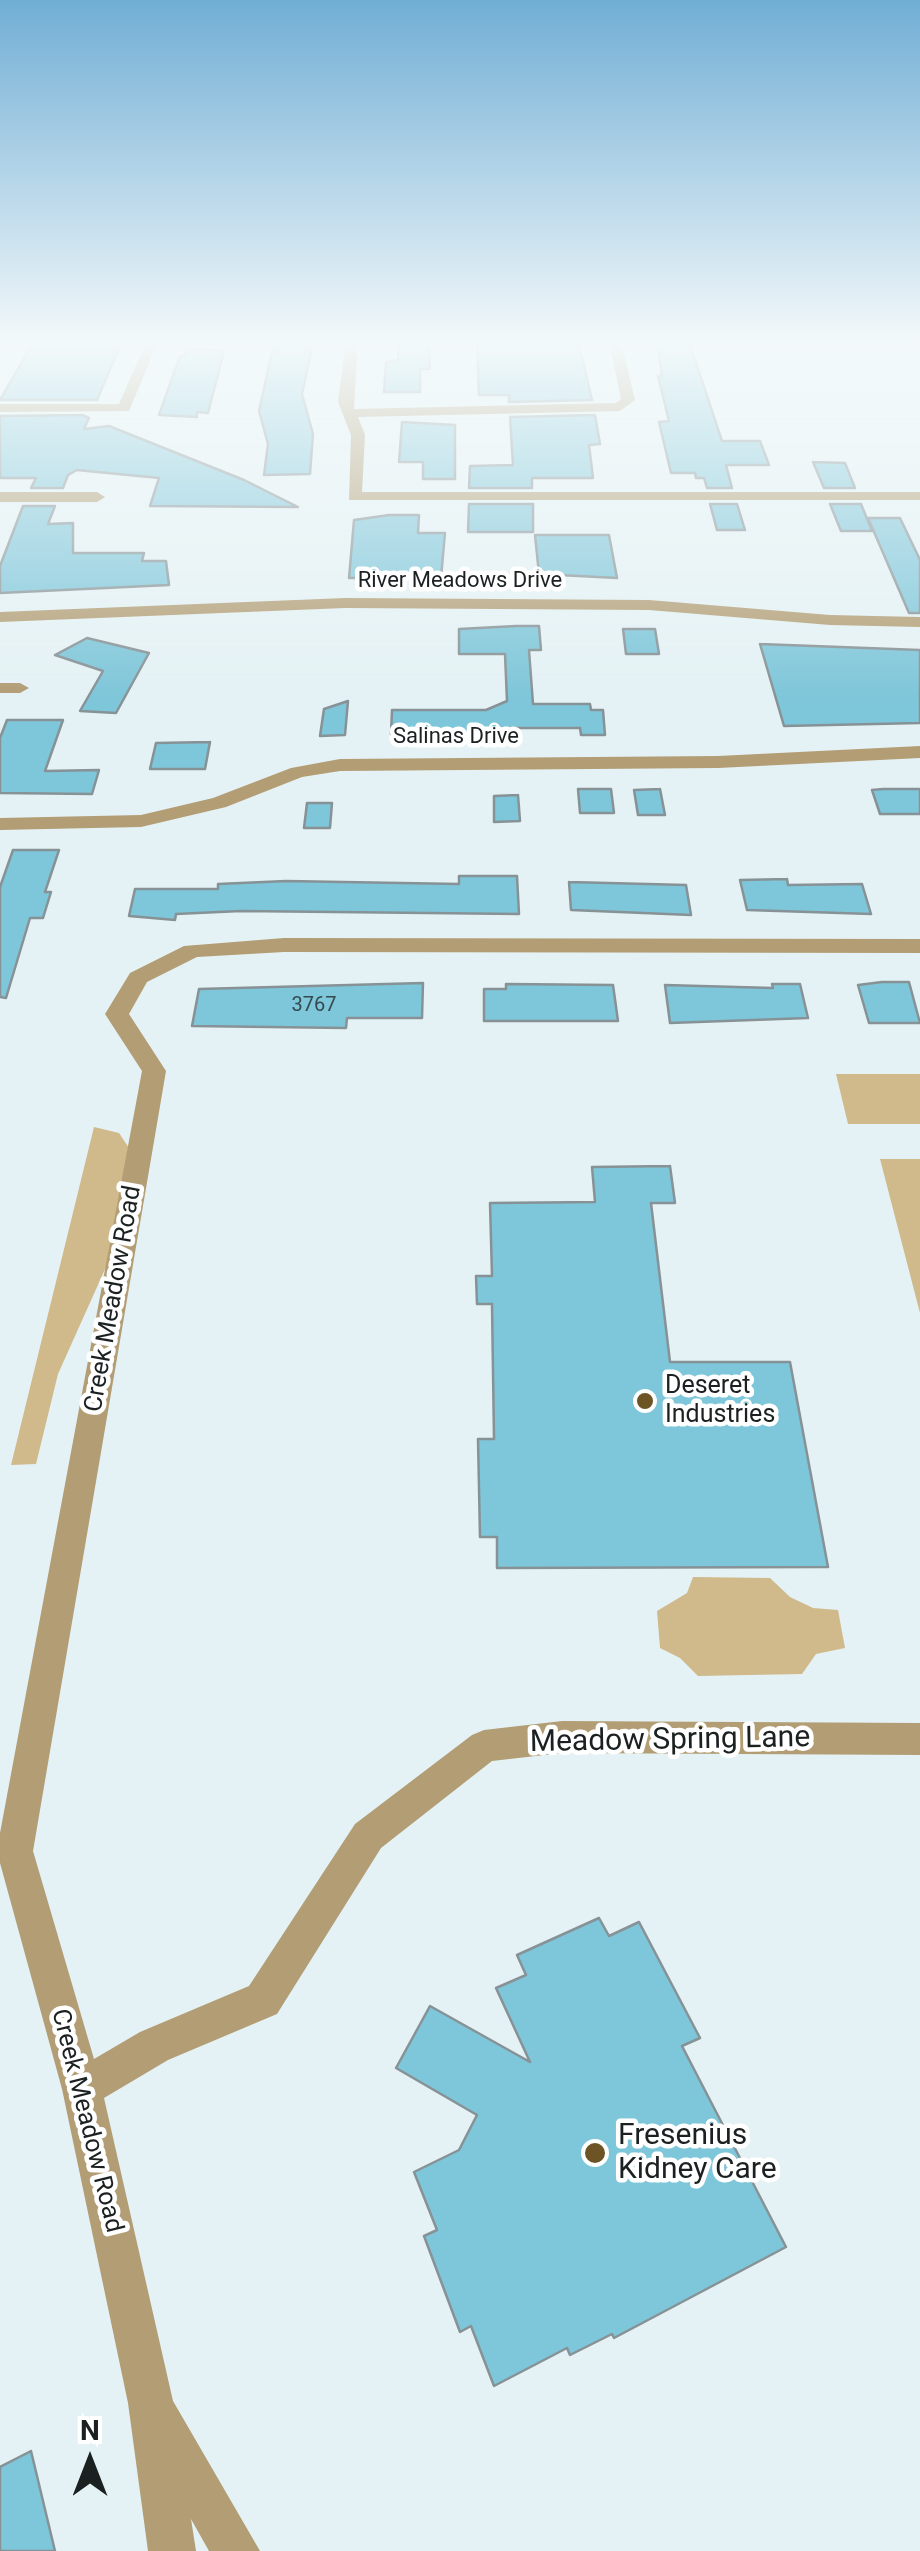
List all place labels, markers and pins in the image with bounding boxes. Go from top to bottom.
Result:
place label: Deseret Industries [665,1372,775,1431]
marker: Deseret Industries [634,1390,656,1412]
place label: Fresenius Kidney Care [618,2118,777,2188]
marker: Fresenius Kidney Care [582,2140,608,2166]

